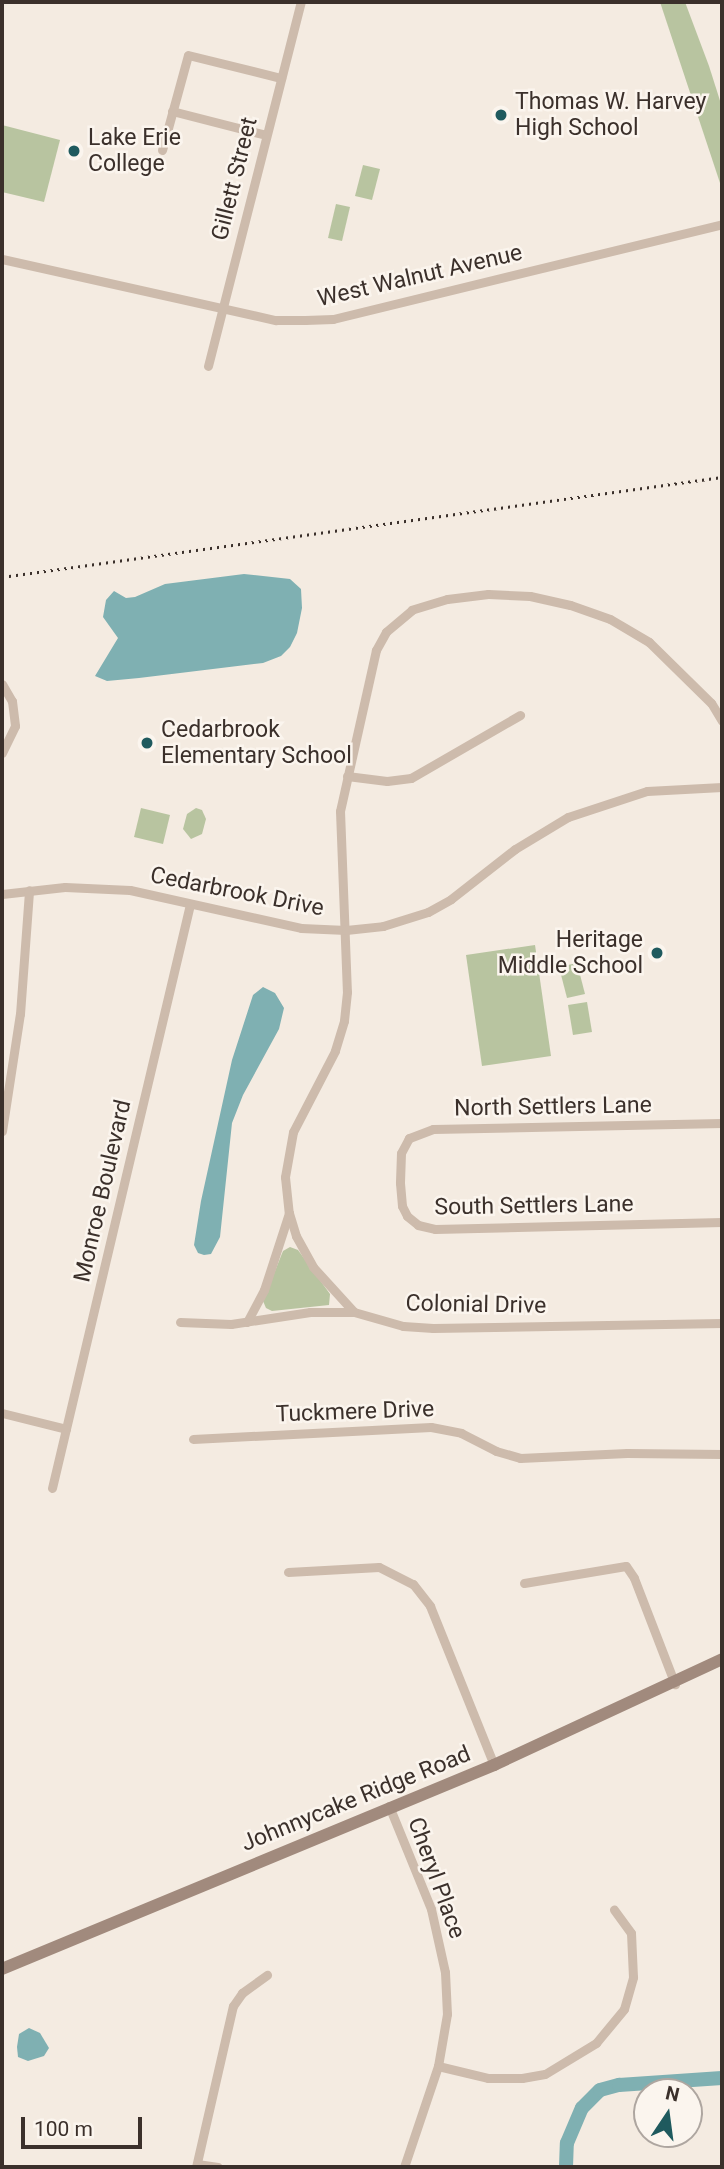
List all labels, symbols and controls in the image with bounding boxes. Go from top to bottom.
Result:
place label: Thomas W. Harvey High School [515,88,706,142]
marker: Thomas W. Harvey High School [493,107,509,123]
street label: Gillett Street [206,114,264,244]
place label: Lake Erie College [88,124,181,178]
marker: Lake Erie College [66,143,82,159]
street label: West Walnut Avenue [315,239,525,313]
place label: Cedarbrook Elementary School [161,716,352,770]
marker: Cedarbrook Elementary School [139,735,155,751]
street label: Cedarbrook Drive [148,862,326,922]
place label: Heritage Middle School [498,926,643,980]
marker: Heritage Middle School [649,945,665,961]
street label: North Settlers Lane [454,1091,652,1123]
street label: Monroe Boulevard [69,1097,137,1285]
street label: South Settlers Lane [434,1190,634,1222]
street label: Colonial Drive [405,1290,547,1320]
street label: Tuckmere Drive [275,1395,435,1429]
street label: Johnnycake Ridge Road [237,1740,475,1858]
street label: Cheryl Place [401,1814,471,1942]
north arrow [633,2078,703,2148]
text: N [663,2081,682,2107]
scale bar [24,2102,145,2146]
text: 100 m [34,2117,93,2141]

